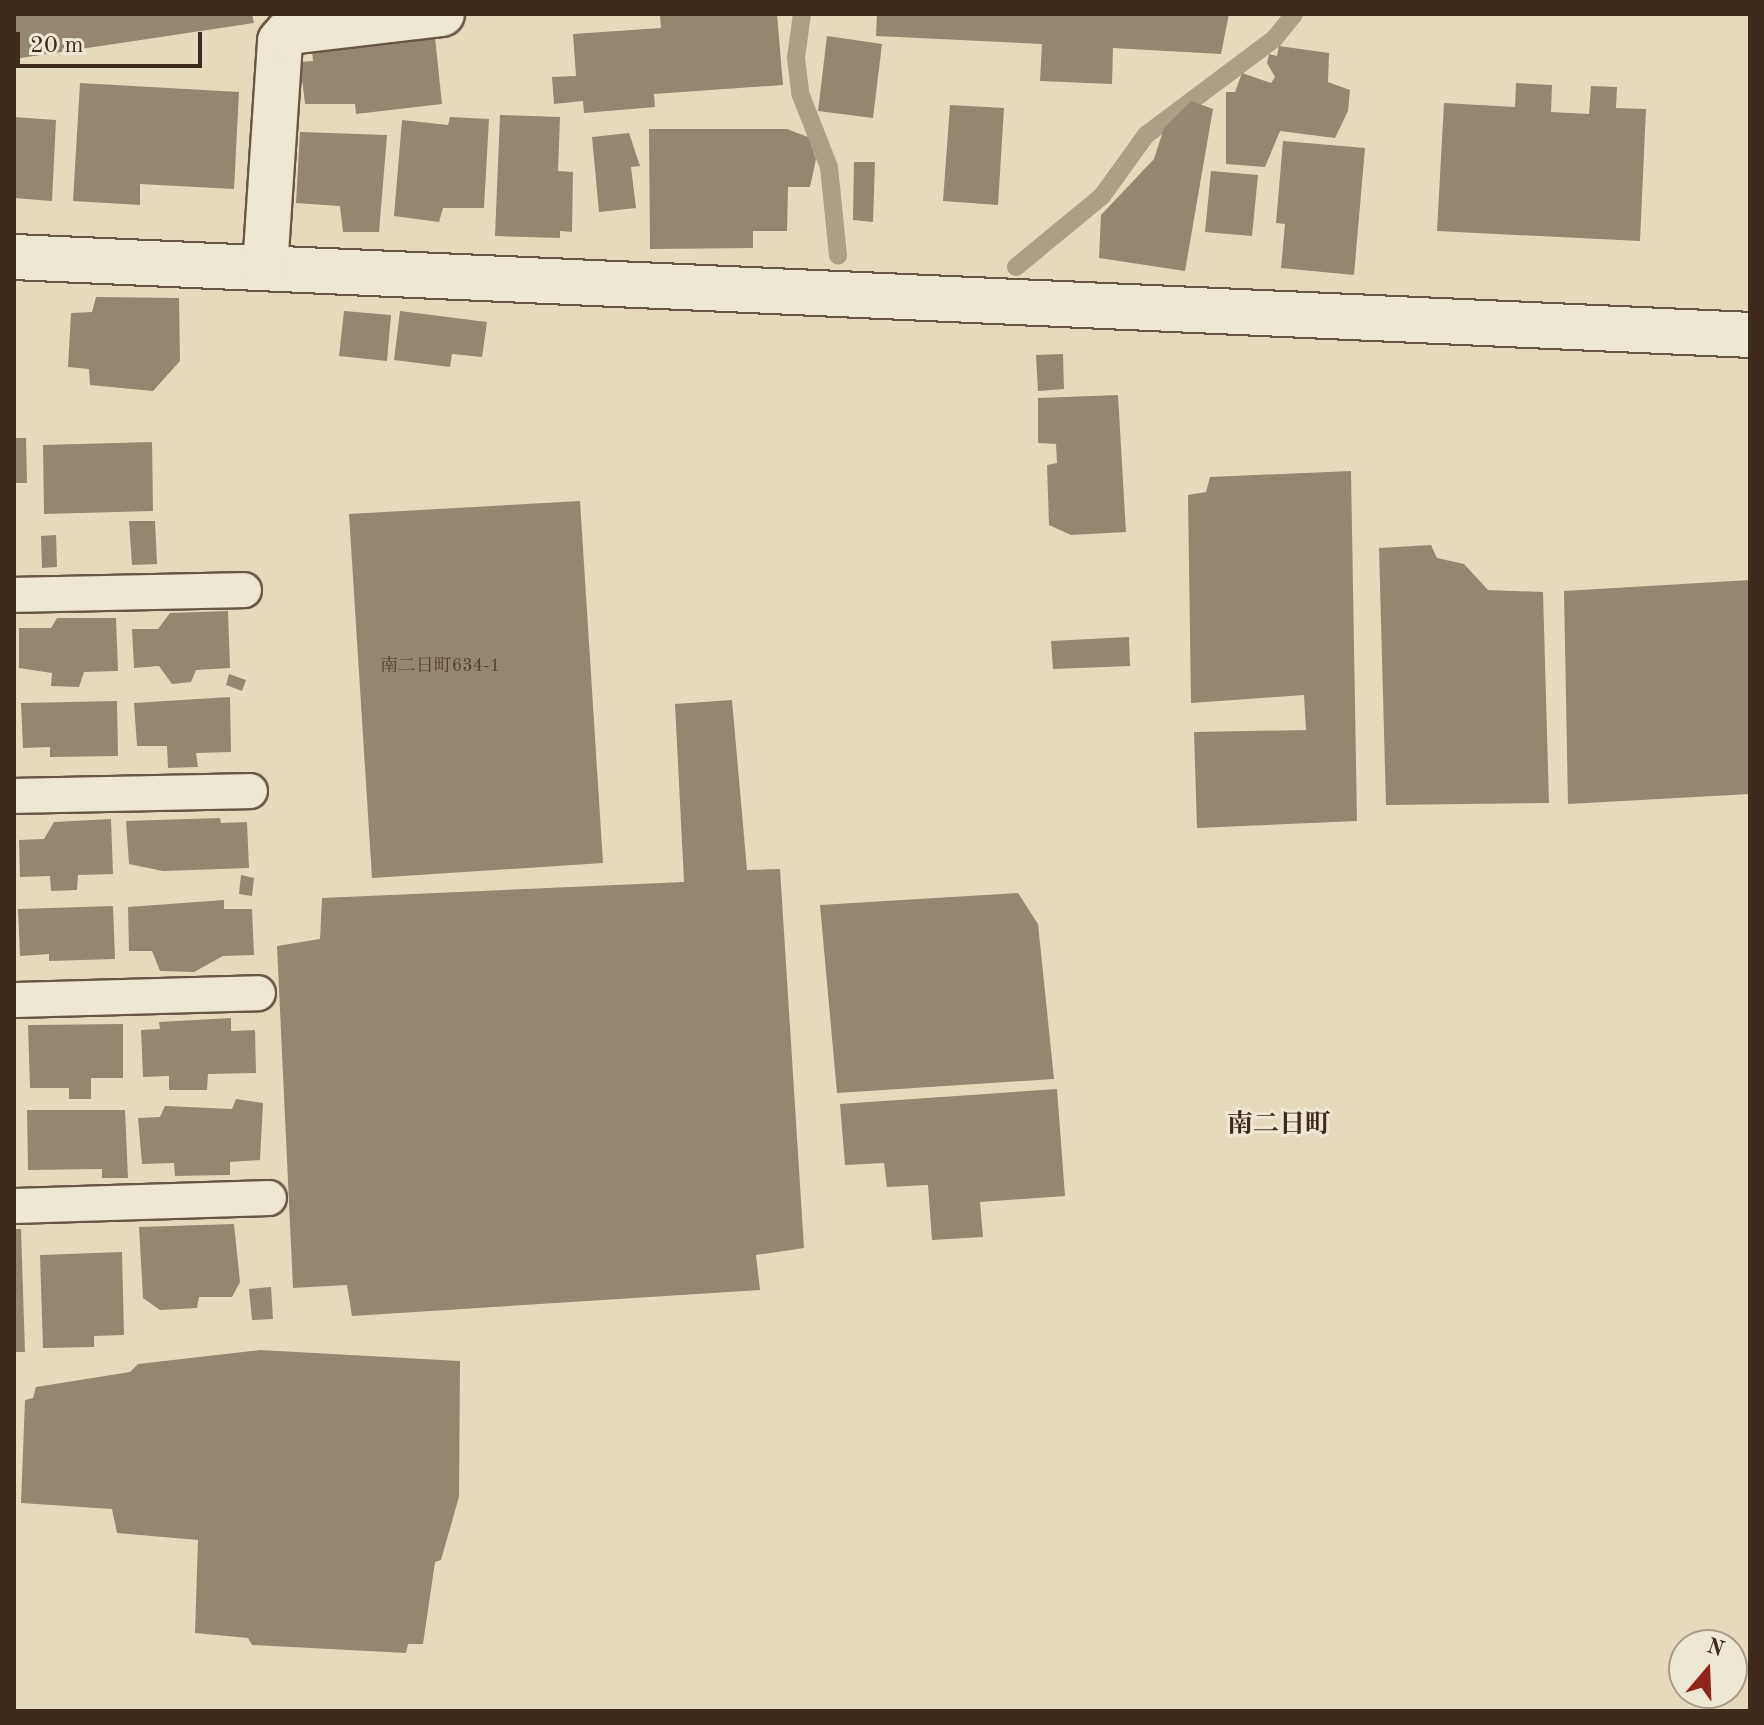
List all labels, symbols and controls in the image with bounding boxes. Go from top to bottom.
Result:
scale bar [20,16,206,66]
text: 20 m [30,34,84,58]
house number: 南二日町634-1 [380,655,500,677]
district label: 南二日町 [1227,1110,1331,1142]
north arrow [1668,1629,1748,1709]
text: N [1704,1635,1727,1661]

